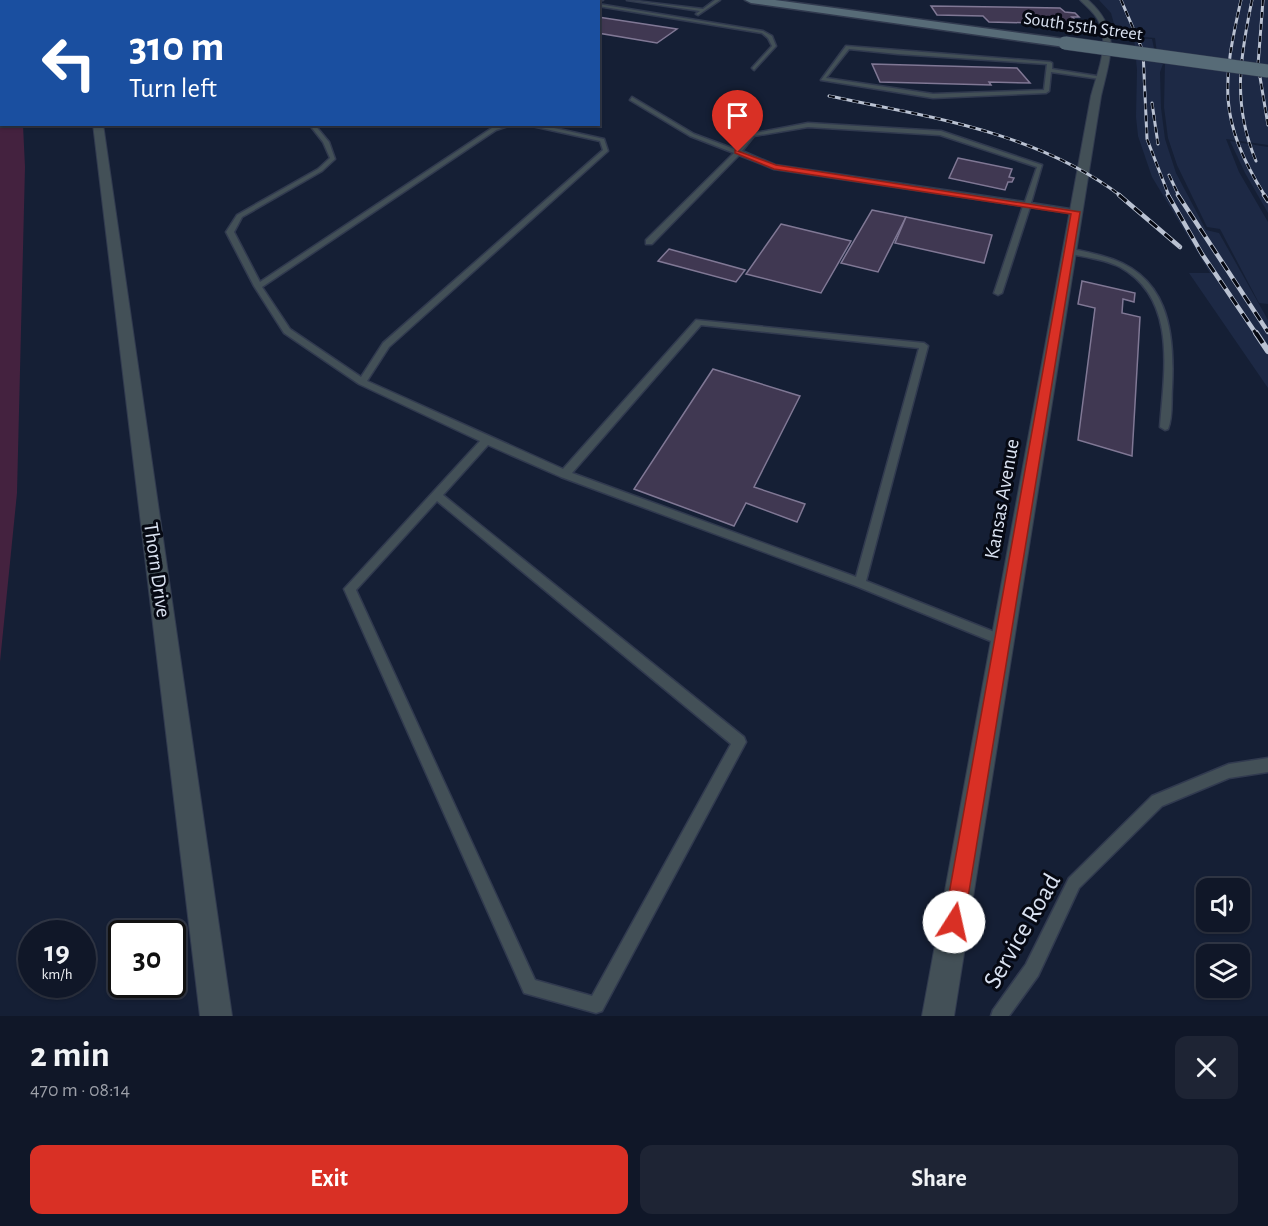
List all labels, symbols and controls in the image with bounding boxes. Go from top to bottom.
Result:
street label: South 55th Street [1022,10,1144,44]
icon: left [30,24,108,102]
text: 310 m [129,26,224,68]
text: Turn left [129,75,217,102]
pin [712,90,763,152]
icon: arrive [721,99,754,132]
street label: Kansas Avenue [981,437,1023,561]
street label: Thorn Drive [140,521,174,619]
street label: Service Road [979,869,1065,993]
map controls [1196,878,1250,998]
button: sound [1196,878,1250,932]
position arrow [922,890,986,954]
speed limit sign: 30 [108,920,186,998]
text: 19 [44,937,70,967]
button: layers [1196,944,1250,998]
text: km/h [42,967,72,982]
button: close [1175,1036,1238,1099]
text: 2 min [30,1037,110,1073]
text: 470 m · 08:14 [30,1080,130,1100]
button: Exit [30,1145,628,1214]
button: Share [640,1145,1238,1214]

